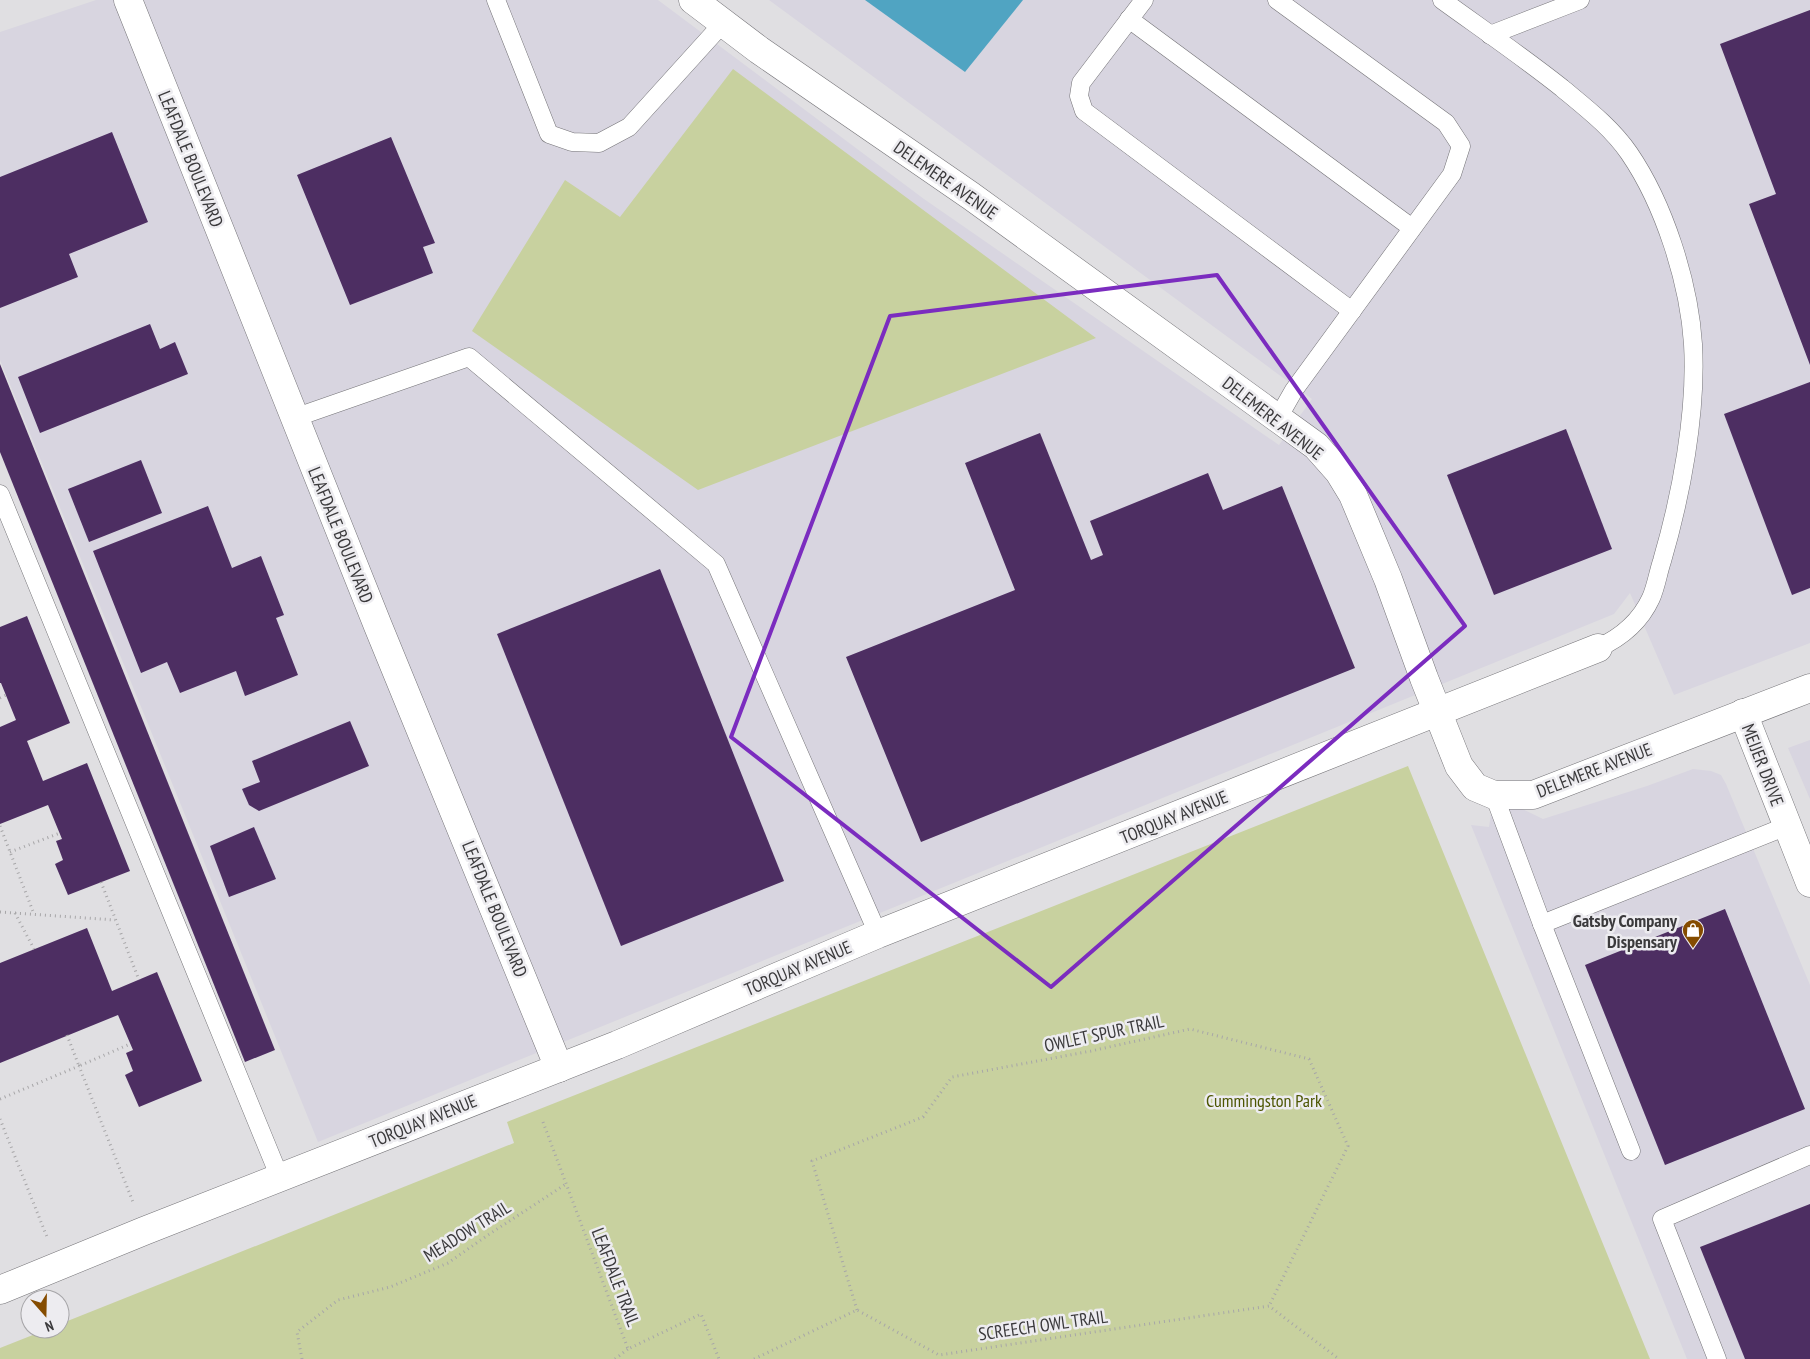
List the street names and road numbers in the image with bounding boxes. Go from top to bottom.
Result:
street label: LEAFDALE BOULEVARD [153,88,229,230]
street label: DELEMERE AVENUE [889,136,1003,224]
street label: DELEMERE AVENUE [1218,371,1328,465]
street label: LEAFDALE BOULEVARD [303,464,379,606]
street label: MEIJER DRIVE [1737,721,1789,809]
street label: DELEMERE AVENUE [1533,737,1655,803]
street label: TORQUAY AVENUE [1117,785,1231,849]
street label: LEAFDALE BOULEVARD [457,838,533,980]
street label: TORQUAY AVENUE [741,935,855,1001]
street label: OWLET SPUR TRAIL [1042,1009,1166,1057]
street label: TORQUAY AVENUE [366,1089,480,1153]
street label: MEADOW TRAIL [419,1195,515,1267]
street label: LEAFDALE TRAIL [587,1224,646,1330]
street label: SCREECH OWL TRAIL [977,1304,1110,1345]

